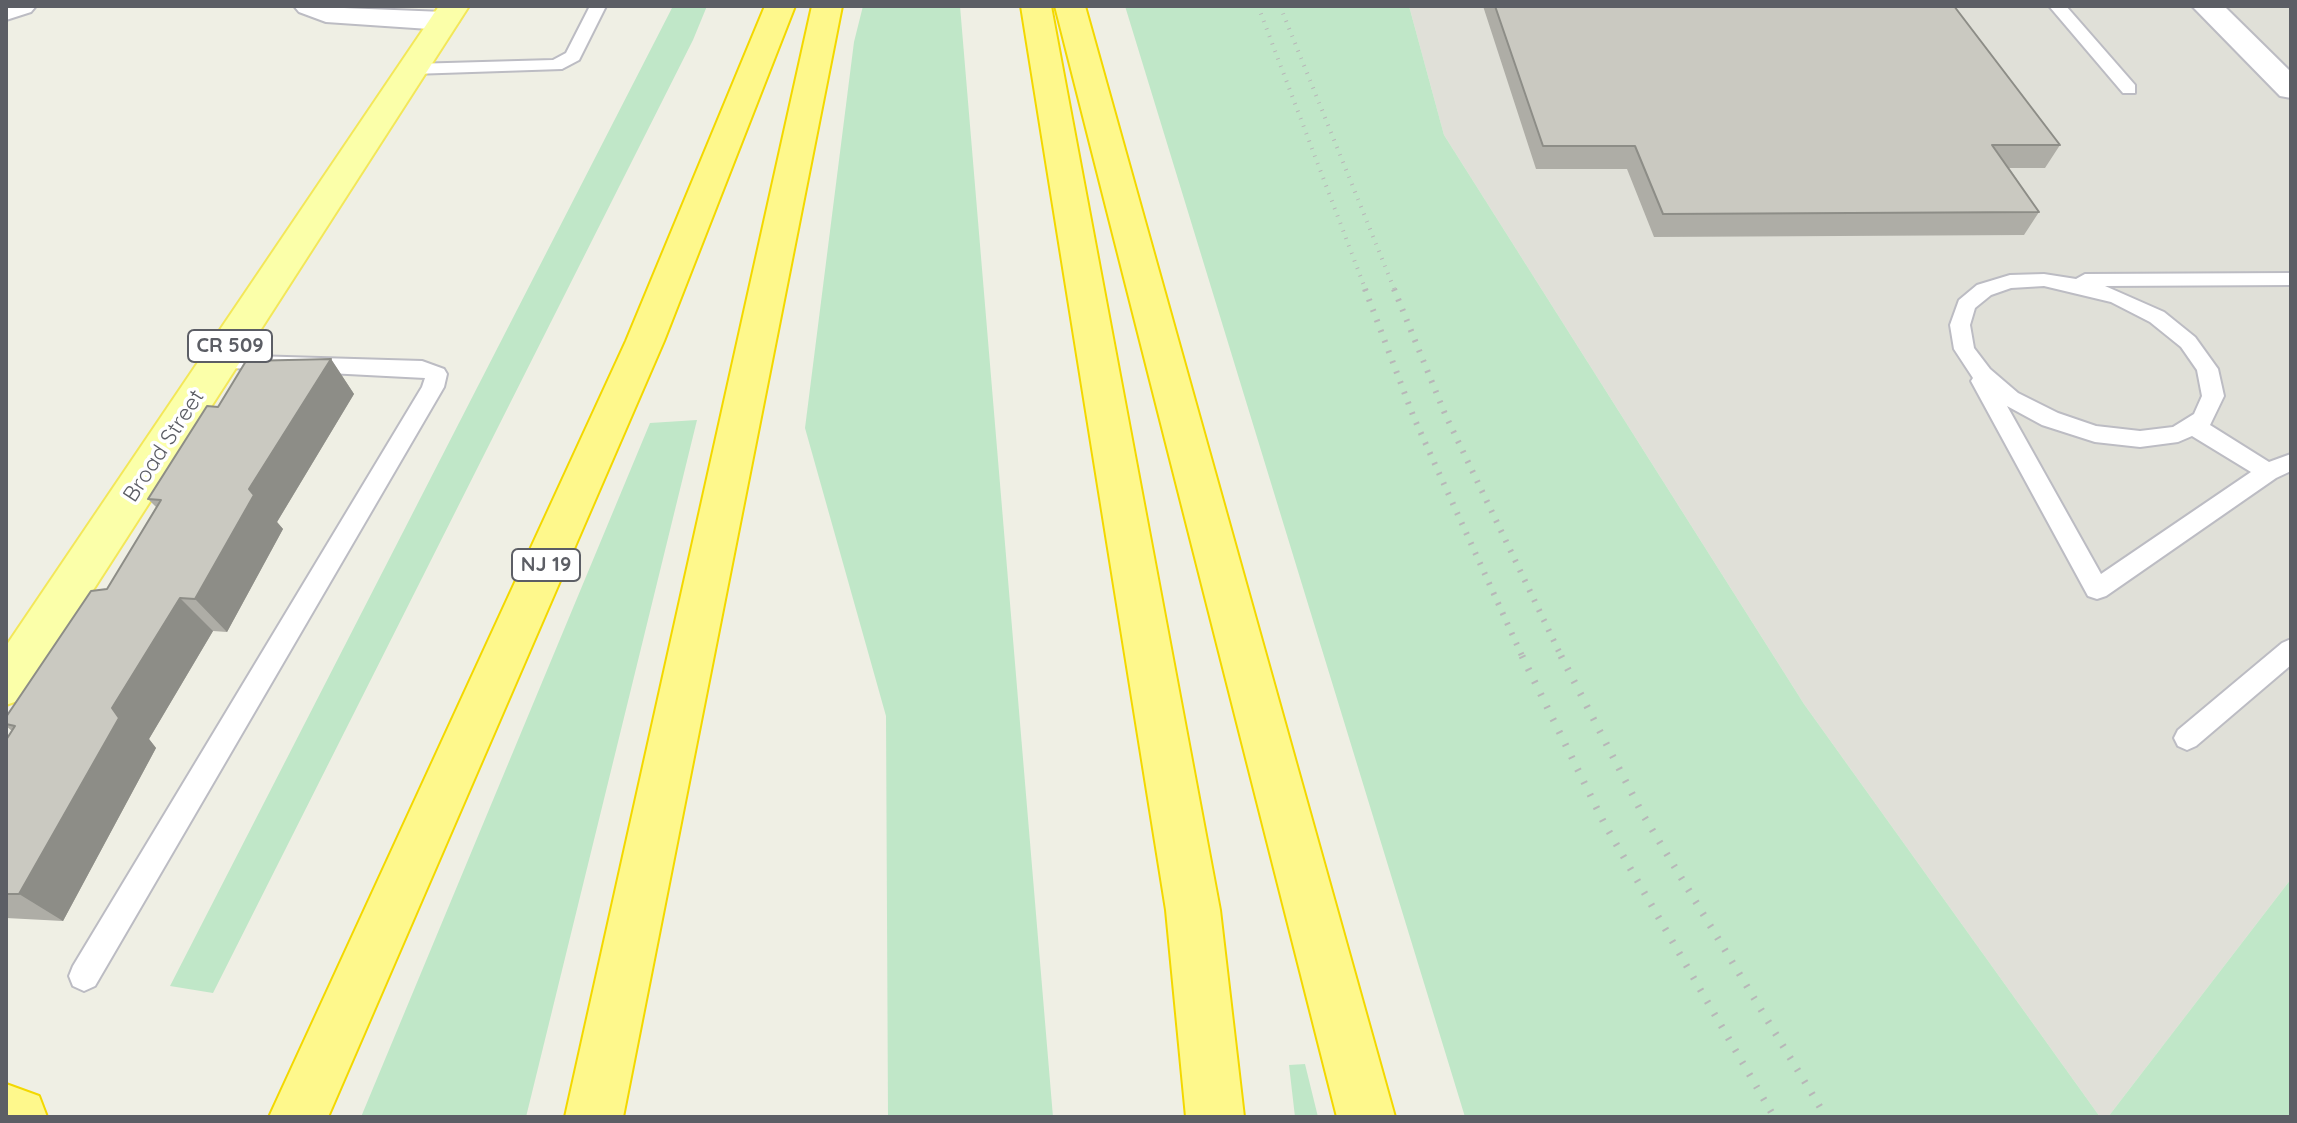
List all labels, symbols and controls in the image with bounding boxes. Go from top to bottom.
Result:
road number: CR 509 [188,330,272,362]
street label: Broad Street [118,385,210,507]
road number: NJ 19 [512,549,580,581]

